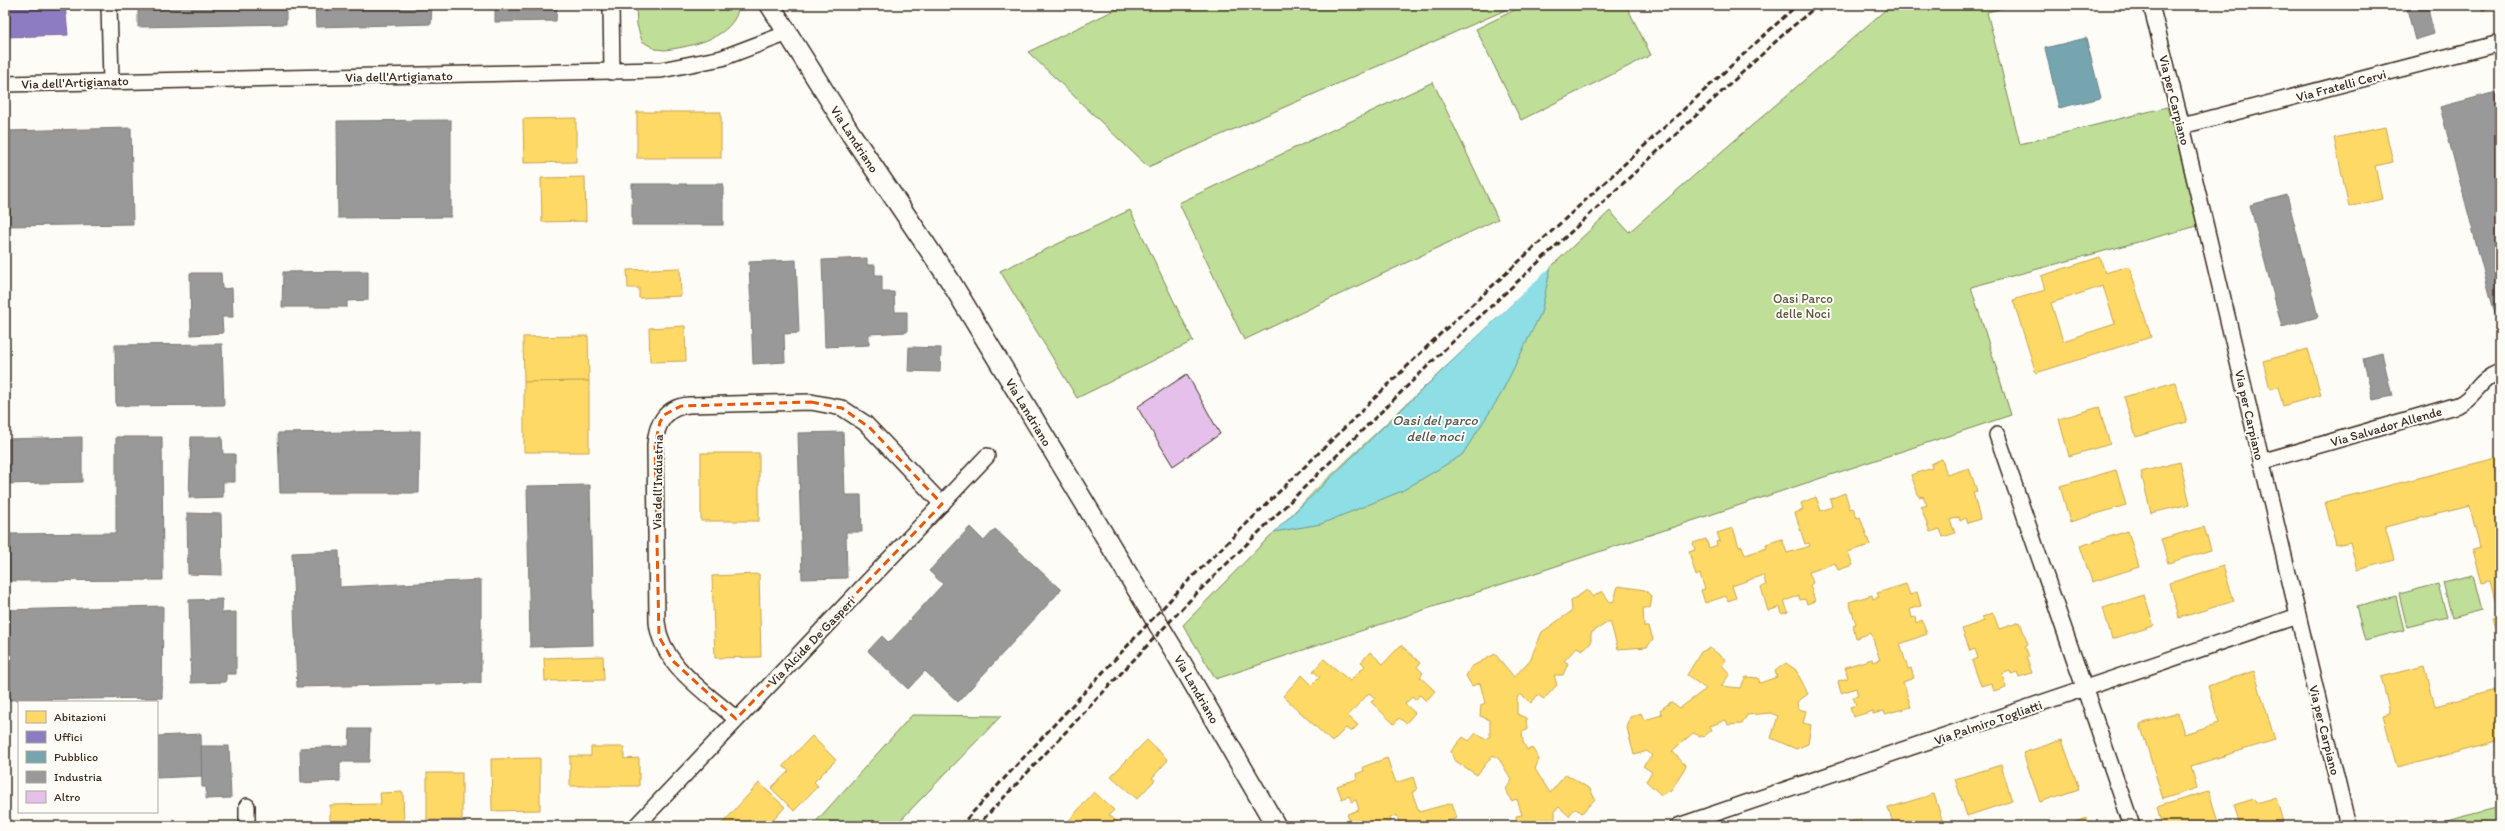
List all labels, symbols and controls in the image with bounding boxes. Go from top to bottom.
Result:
street label: Via per Carpiano [2156,54,2193,147]
street label: Via Fratelli Cervi [2295,66,2388,105]
street label: Via dell'Artigianato [345,68,453,85]
street label: Via dell'Artigianato [21,73,129,92]
street label: Via Landriano [827,103,882,176]
park label: Oasi Parco delle Noci [1773,291,1833,321]
street label: Via per Carpiano [2232,369,2267,462]
street label: Via Landriano [1002,375,1055,449]
street label: Via Salvador Allende [2329,403,2444,450]
water label: Oasi del parco delle noci [1392,412,1479,445]
street label: Via dell'Industria [649,434,666,530]
street label: Via Alcide De Gasperi [765,594,858,689]
street label: Via Landriano [1171,652,1222,727]
street label: Via per Carpiano [2306,684,2343,777]
street label: Via Palmiro Togliatti [1932,697,2044,748]
legend [18,701,158,813]
text: Abitazioni [54,710,106,724]
text: Uffici [54,730,82,744]
text: Pubblico [54,750,98,764]
text: Industria [54,770,103,784]
text: Altro [54,790,80,804]

